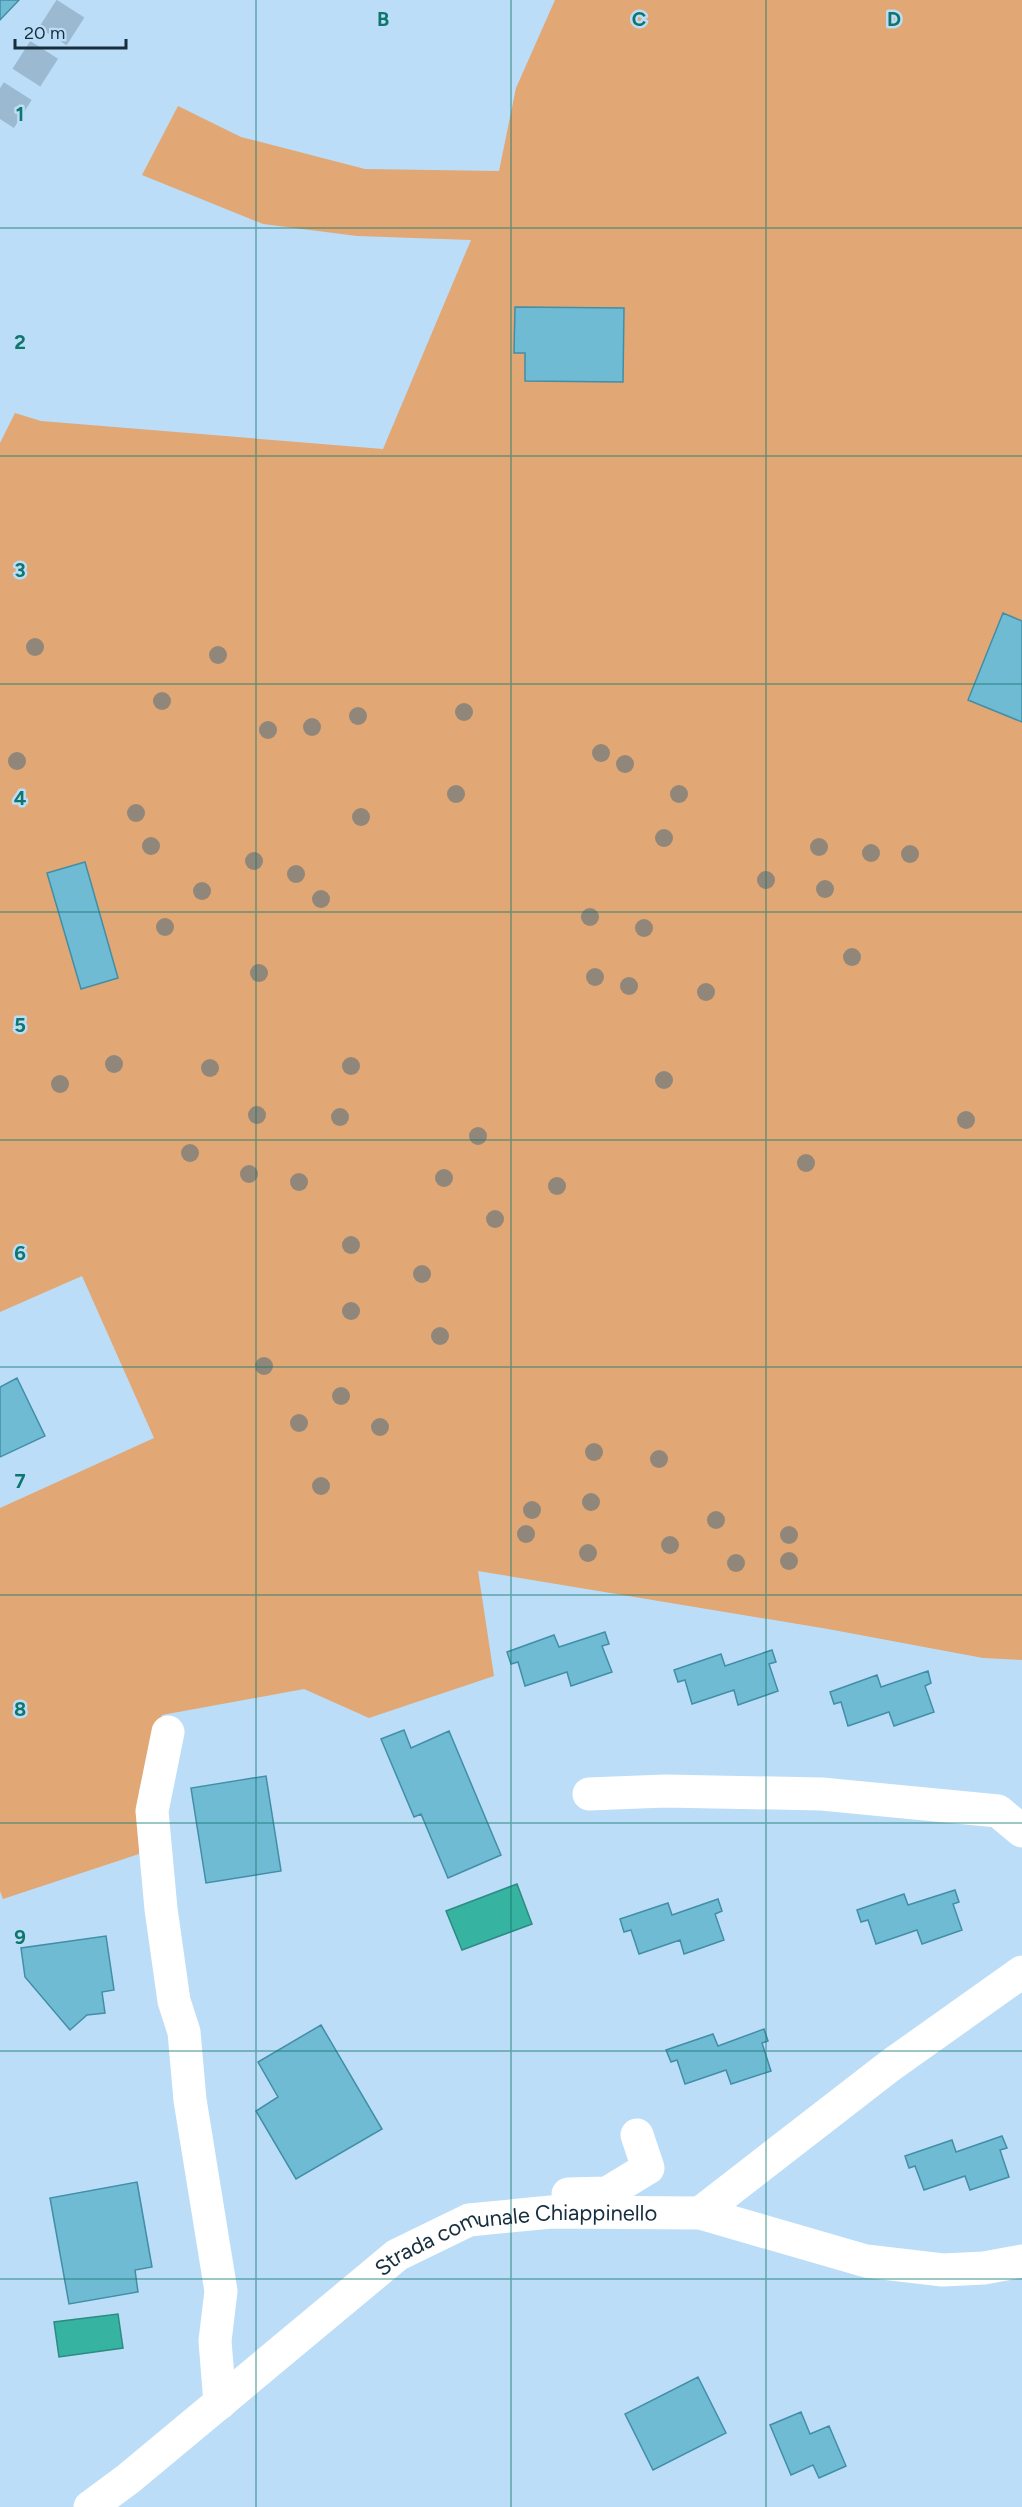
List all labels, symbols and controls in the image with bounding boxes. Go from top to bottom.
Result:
text: B [377,7,389,31]
text: C [632,7,646,31]
text: D [887,7,901,31]
scale bar [15,12,126,50]
text: 20 m [24,22,65,44]
text: 1 [16,102,24,126]
text: 2 [14,330,26,354]
text: 3 [14,558,26,582]
text: 4 [14,786,27,810]
text: 5 [14,1013,26,1037]
text: 6 [14,1241,26,1265]
text: 7 [14,1469,26,1493]
text: 8 [14,1697,26,1721]
text: 9 [14,1925,26,1949]
street label: Strada comunale Chiappinello [369,2199,657,2282]

